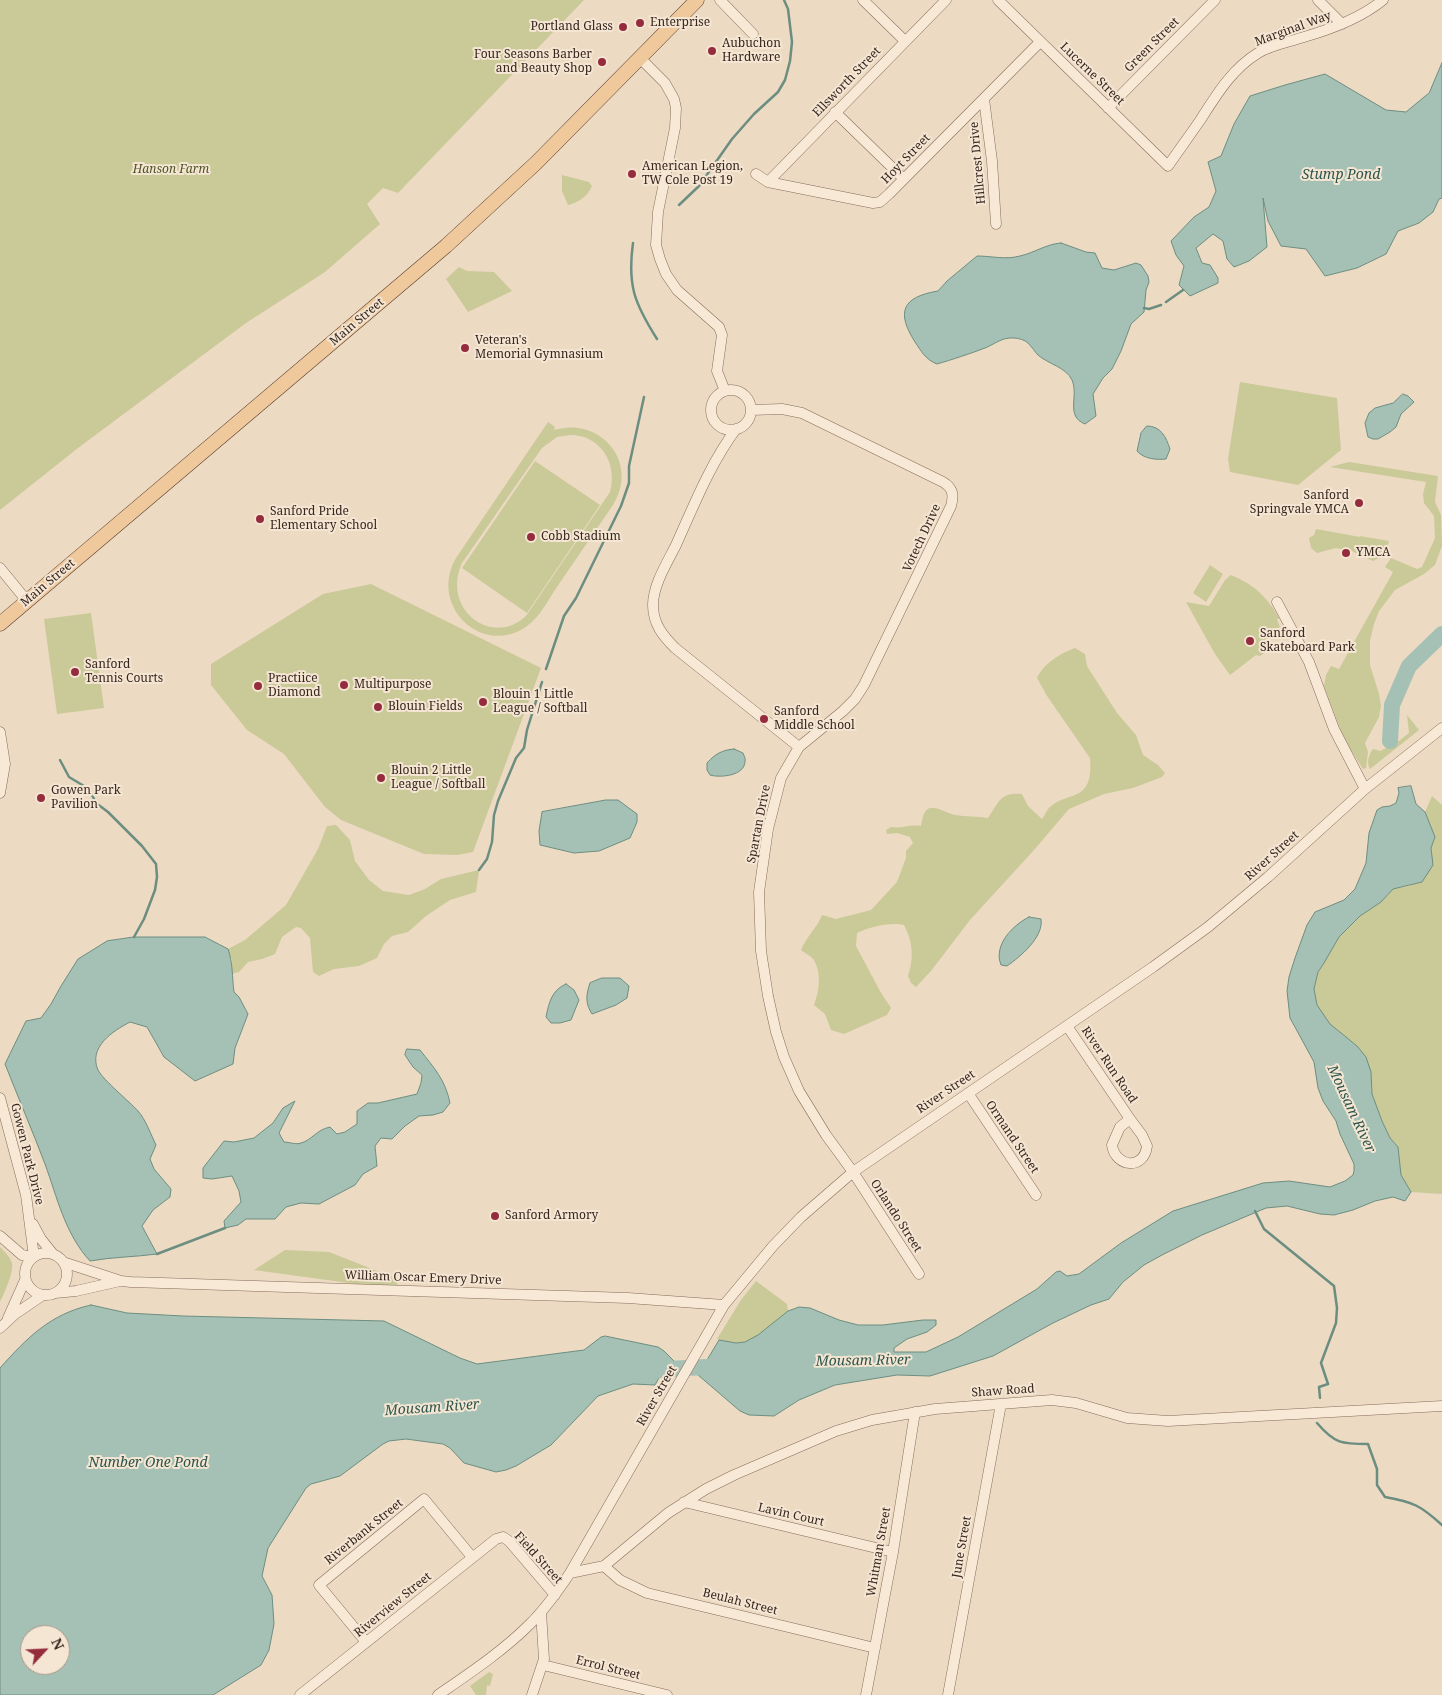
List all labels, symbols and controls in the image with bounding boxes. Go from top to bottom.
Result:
street label: Marginal Way [1253,8,1333,50]
street label: Green Street [1122,15,1182,75]
place label: Enterprise [650,16,710,30]
marker: Enterprise [634,17,646,29]
place label: Portland Glass [530,20,613,34]
marker: Portland Glass [617,21,629,33]
place label: Aubuchon Hardware [722,37,781,65]
street label: Lucerne Street [1057,40,1127,108]
street label: Ellsworth Street [810,44,884,120]
marker: Aubuchon Hardware [706,45,718,57]
place label: Four Seasons Barber and Beauty Shop [474,48,592,76]
marker: Four Seasons Barber and Beauty Shop [596,56,608,68]
street label: Hillcrest Drive [967,121,989,205]
street label: Hoyt Street [879,131,933,187]
place label: American Legion, TW Cole Post 19 [642,160,743,188]
park label: Hanson Farm [133,163,209,177]
water label: Stump Pond [1302,167,1380,183]
marker: American Legion, TW Cole Post 19 [626,168,638,180]
street label: Main Street [327,295,387,349]
place label: Veteran's Memorial Gymnasium [475,334,603,362]
marker: Veteran's Memorial Gymnasium [459,342,471,354]
place label: Sanford Springvale YMCA [1250,489,1349,517]
marker: Sanford Springvale YMCA [1353,497,1365,509]
street label: Votech Drive [900,502,944,574]
place label: Sanford Pride Elementary School [270,505,377,533]
marker: Sanford Pride Elementary School [254,513,266,525]
place label: Cobb Stadium [541,530,621,544]
marker: Cobb Stadium [525,531,537,543]
place label: YMCA [1356,546,1391,560]
marker: YMCA [1340,547,1352,559]
street label: Main Street [18,556,78,610]
place label: Sanford Skateboard Park [1260,627,1355,655]
marker: Sanford Skateboard Park [1244,635,1256,647]
place label: Sanford Tennis Courts [85,658,163,686]
marker: Sanford Tennis Courts [69,666,81,678]
place label: Practiice Diamond [268,672,321,700]
place label: Multipurpose [354,678,431,692]
marker: Multipurpose [338,679,350,691]
marker: Practiice Diamond [252,680,264,692]
place label: Blouin 1 Little League / Softball [493,688,588,716]
marker: Blouin 1 Little League / Softball [477,696,489,708]
place label: Blouin Fields [388,700,463,714]
marker: Blouin Fields [372,701,384,713]
place label: Sanford Middle School [774,705,855,733]
marker: Sanford Middle School [758,713,770,725]
place label: Blouin 2 Little League / Softball [391,764,486,792]
marker: Blouin 2 Little League / Softball [375,772,387,784]
street label: Spartan Drive [744,783,774,865]
place label: Gowen Park Pavilion [51,784,121,812]
marker: Gowen Park Pavilion [35,792,47,804]
street label: River Street [1242,828,1302,884]
street label: River Run Road [1078,1024,1140,1106]
water label: Mousam River [1323,1062,1379,1156]
street label: River Street [914,1067,978,1117]
street label: Ormand Street [982,1098,1042,1176]
street label: Gowen Park Drive [7,1102,47,1206]
street label: Orlando Street [867,1177,925,1255]
place label: Sanford Armory [505,1209,598,1223]
marker: Sanford Armory [489,1210,501,1222]
street label: William Oscar Emery Drive [344,1268,502,1288]
water label: Mousam River [815,1352,911,1370]
street label: River Street [634,1363,680,1429]
street label: Shaw Road [971,1382,1035,1400]
water label: Mousam River [384,1396,480,1420]
water label: Number One Pond [88,1455,208,1471]
street label: Riverbank Street [322,1496,406,1568]
street label: Lavin Court [756,1500,826,1530]
street label: Whitman Street [864,1506,894,1598]
street label: June Street [949,1515,975,1579]
street label: Field Street [511,1529,565,1587]
street label: Riverview Street [352,1570,434,1640]
street label: Beulah Street [701,1586,779,1618]
north arrow [20,1625,70,1675]
text: N [47,1635,69,1653]
street label: Errol Street [574,1653,642,1683]

